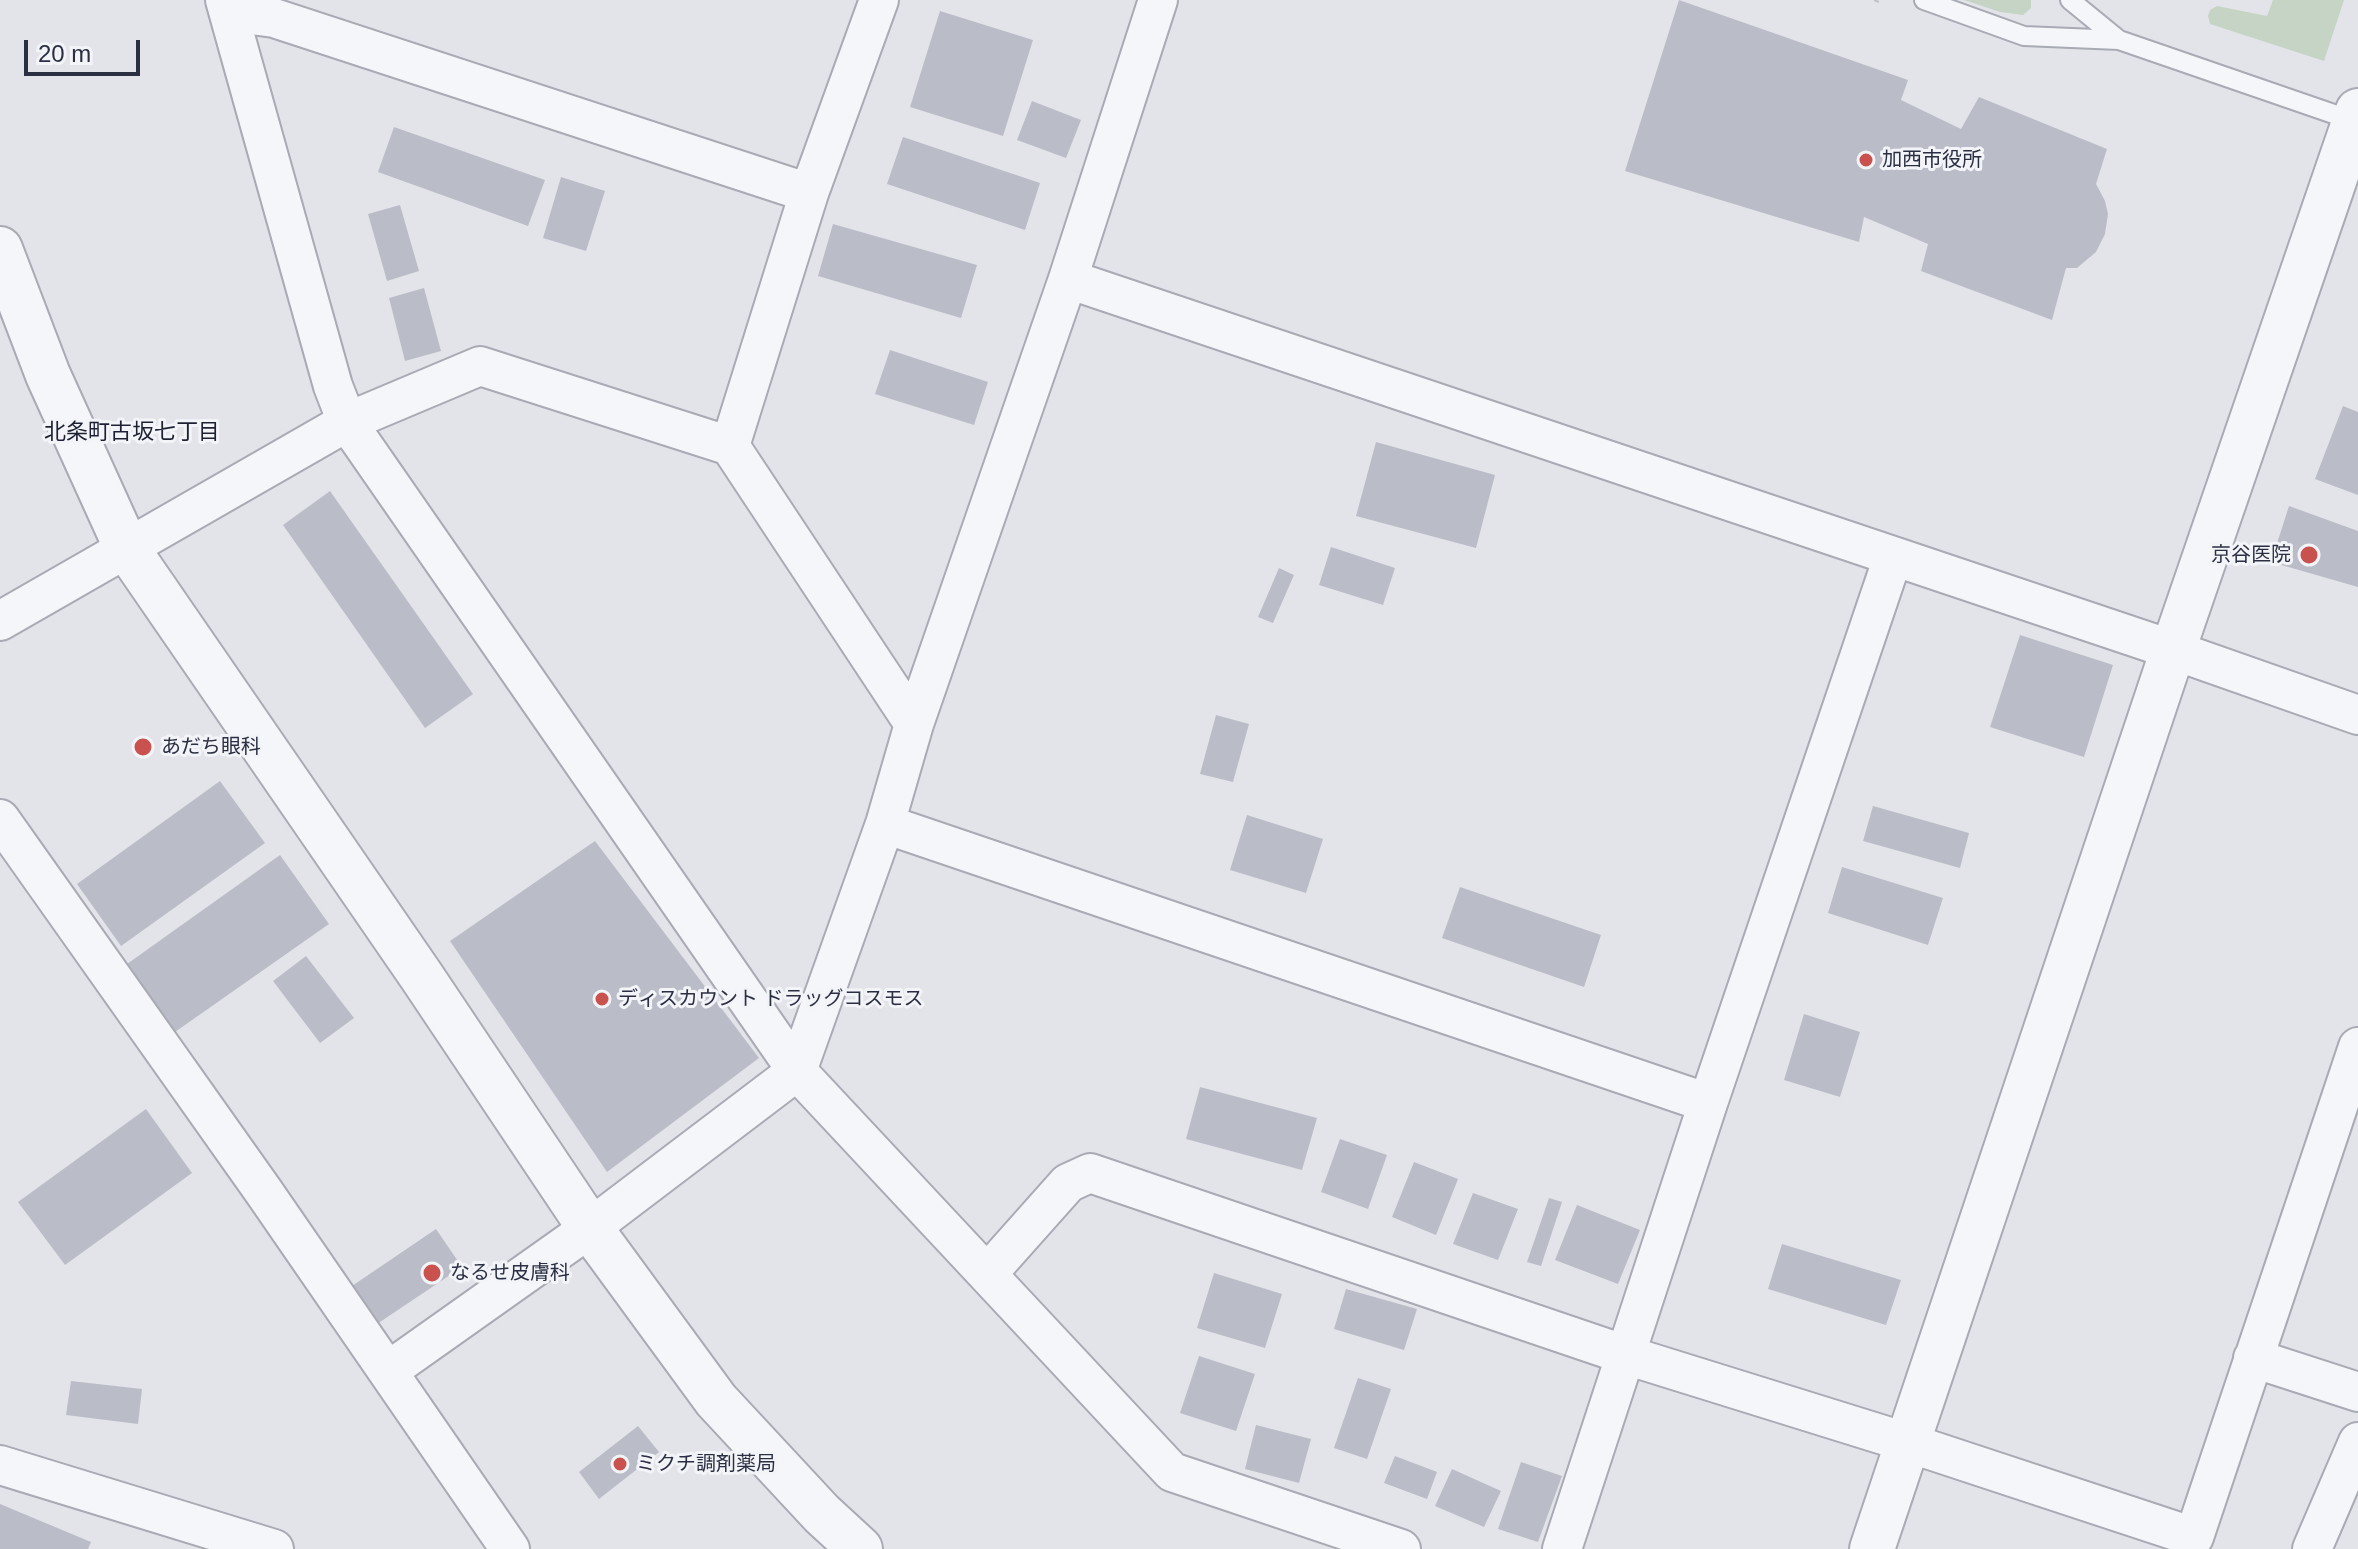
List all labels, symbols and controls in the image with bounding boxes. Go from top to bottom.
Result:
scale bar [28,24,144,74]
text: 20 m [38,40,91,67]
place label: 加西市役所 [1882,148,1982,172]
marker: 加西市役所 [1857,151,1875,169]
district label: 北条町古坂七丁目 [44,420,220,446]
place label: 京谷医院 [2211,543,2291,567]
marker: 京谷医院 [2298,544,2320,566]
place label: あだち眼科 [161,735,261,759]
marker: あだち眼科 [132,736,154,758]
place label: ディスカウント ドラッグコスモス [618,987,924,1011]
marker: ディスカウント ドラッグコスモス [593,990,611,1008]
place label: なるせ皮膚科 [450,1261,570,1285]
marker: なるせ皮膚科 [421,1262,443,1284]
place label: ミクチ調剤薬局 [636,1452,776,1476]
marker: ミクチ調剤薬局 [611,1455,629,1473]

